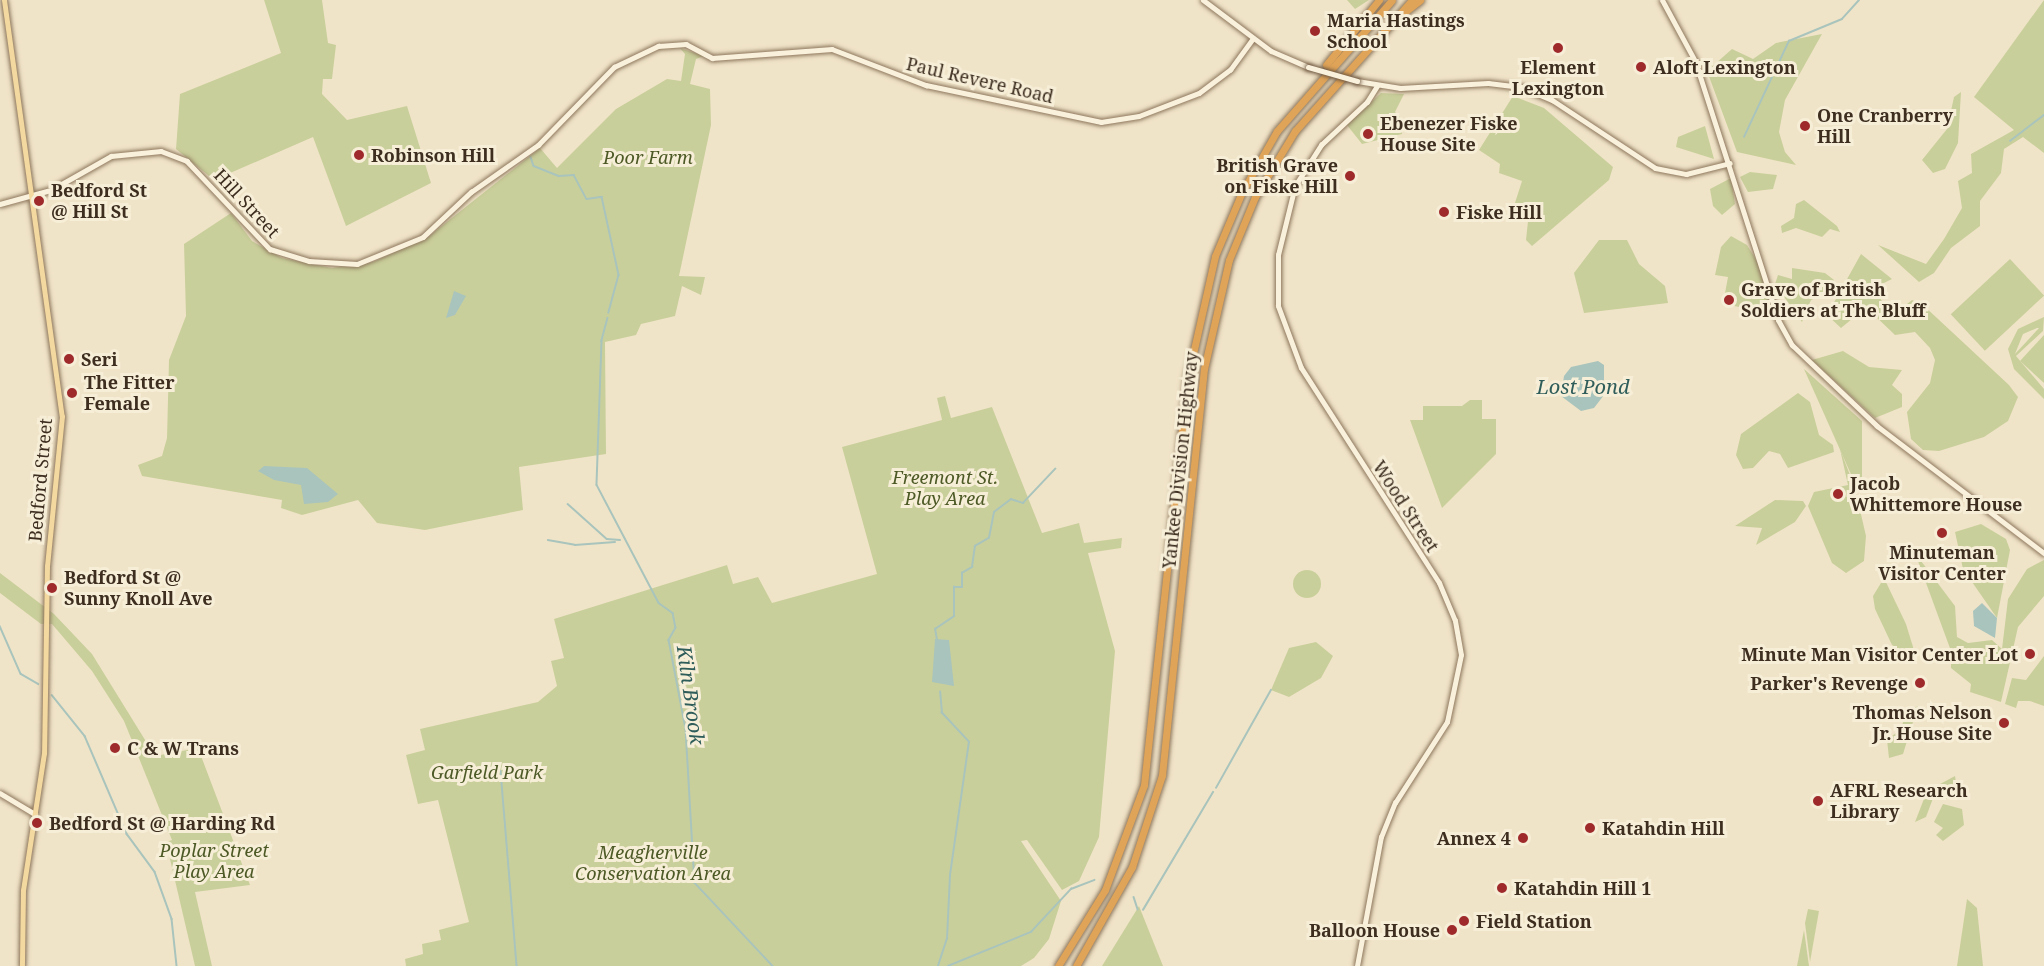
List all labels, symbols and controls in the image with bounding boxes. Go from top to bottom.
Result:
place label: Maria Hastings School [1327,10,1465,52]
marker: Maria Hastings School [1308,24,1322,38]
marker: Element Lexington [1551,41,1565,55]
street label: Paul Revere Road [904,53,1056,107]
place label: Aloft Lexington [1653,56,1796,78]
place label: Element Lexington [1512,57,1604,100]
marker: Aloft Lexington [1634,60,1648,74]
place label: One Cranberry Hill [1817,105,1953,148]
place label: Ebenezer Fiske House Site [1380,113,1518,156]
marker: One Cranberry Hill [1798,119,1812,133]
marker: Ebenezer Fiske House Site [1361,127,1375,141]
place label: Robinson Hill [371,144,495,166]
park label: Poor Farm [603,146,693,168]
marker: Robinson Hill [352,148,366,162]
place label: British Grave on Fiske Hill [1216,155,1338,198]
street label: Hill Street [210,164,284,242]
marker: British Grave on Fiske Hill [1343,169,1357,183]
place label: Bedford St @ Hill St [51,180,147,222]
marker: Bedford St @ Hill St [32,194,46,208]
place label: Fiske Hill [1456,201,1542,223]
marker: Fiske Hill [1437,205,1451,219]
place label: Grave of British Soldiers at The Bluff [1741,279,1926,322]
marker: Grave of British Soldiers at The Bluff [1722,293,1736,307]
place label: Seri [81,348,117,370]
street label: Yankee Division Highway [1158,350,1202,570]
marker: Seri [62,352,76,366]
place label: The Fitter Female [84,372,175,415]
water label: Lost Pond [1536,374,1630,398]
marker: The Fitter Female [65,386,79,400]
street label: Bedford Street [24,417,56,543]
street label: Wood Street [1368,456,1444,556]
park label: Freemont St. Play Area [892,467,998,510]
place label: Jacob Whittemore House [1850,473,2022,516]
marker: Jacob Whittemore House [1831,487,1845,501]
marker: Minuteman Visitor Center [1935,526,1949,540]
place label: Minuteman Visitor Center [1878,542,2006,584]
place label: Bedford St @ Sunny Knoll Ave [64,567,212,610]
marker: Bedford St @ Sunny Knoll Ave [45,581,59,595]
place label: Minute Man Visitor Center Lot [1741,643,2018,665]
water label: Kiln Brook [672,644,710,746]
marker: Minute Man Visitor Center Lot [2023,647,2037,661]
place label: Parker's Revenge [1750,672,1908,694]
marker: Parker's Revenge [1913,676,1927,690]
place label: Thomas Nelson Jr. House Site [1853,702,1992,744]
marker: Thomas Nelson Jr. House Site [1997,716,2011,730]
place label: C & W Trans [127,737,239,759]
marker: C & W Trans [108,741,122,755]
park label: Garfield Park [431,761,543,783]
place label: AFRL Research Library [1830,780,1968,822]
marker: AFRL Research Library [1811,794,1825,808]
place label: Bedford St @ Harding Rd [49,812,275,834]
marker: Bedford St @ Harding Rd [30,816,44,830]
place label: Katahdin Hill [1602,817,1725,839]
marker: Katahdin Hill [1583,821,1597,835]
place label: Annex 4 [1437,827,1511,849]
marker: Annex 4 [1516,831,1530,845]
park label: Poplar Street Play Area [159,840,269,882]
park label: Meagherville Conservation Area [575,842,731,884]
place label: Katahdin Hill 1 [1514,877,1651,899]
marker: Katahdin Hill 1 [1495,881,1509,895]
place label: Field Station [1476,910,1592,932]
marker: Field Station [1457,914,1471,928]
place label: Balloon House [1309,919,1440,941]
marker: Balloon House [1445,923,1459,937]

